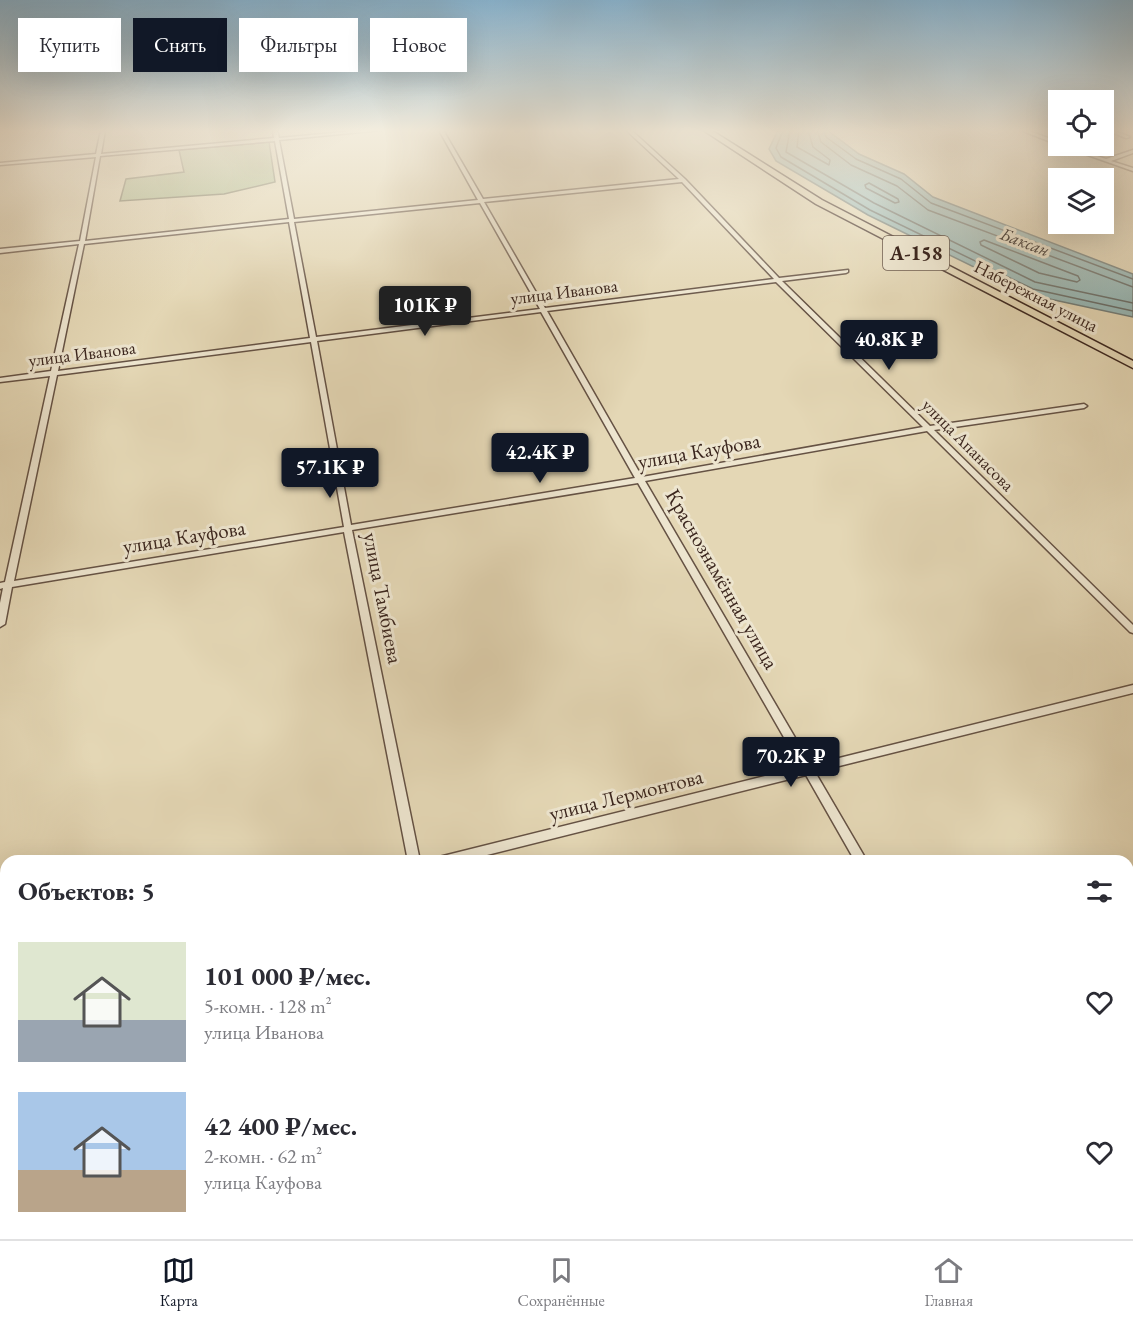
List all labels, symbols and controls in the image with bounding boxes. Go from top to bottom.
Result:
chip: Купить [18,18,121,72]
chip: Снять [133,18,227,72]
chip: Фильтры [239,18,358,72]
chip: Новое [370,18,467,72]
map controls [1048,90,1114,234]
button: locate [1048,90,1114,156]
button: layers [1048,168,1114,234]
water label: Баксан [996,221,1053,261]
road number: А-158 [883,236,949,270]
street label: Набережная улица [970,254,1103,337]
street label: улица Иванова [509,273,620,309]
pin: 101K ₽ [376,286,474,337]
text: 101K ₽ [393,292,457,318]
pin: 40.8K ₽ [834,320,944,371]
text: 40.8K ₽ [855,326,923,352]
street label: улица Иванова [27,335,138,371]
street label: улица Апанасова [917,394,1020,496]
street label: улица Кауфова [636,426,763,475]
pin: 42.4K ₽ [485,433,595,484]
text: 42.4K ₽ [506,439,574,465]
pin: 57.1K ₽ [275,448,385,499]
text: 57.1K ₽ [296,454,364,480]
street label: Краснознамённая улица [660,484,785,674]
street label: улица Кауфова [121,513,248,560]
street label: улица Тамбиева [358,530,410,666]
pin: 70.2K ₽ [736,737,846,788]
text: 70.2K ₽ [757,743,825,769]
street label: улица Лермонтова [546,762,706,827]
text: Объектов: 5 [18,874,155,908]
icon: filters [1083,875,1116,908]
text: 101 000 ₽/мес. [204,959,371,993]
icon: home [66,966,138,1038]
icon: heart [1083,986,1116,1019]
text: 5-комн. · 128 m² [204,993,332,1019]
text: улица Иванова [204,1019,324,1045]
text: 42 400 ₽/мес. [204,1109,357,1143]
icon: home [66,1116,138,1188]
icon: heart [1083,1136,1116,1169]
text: 2-комн. · 62 m² [204,1143,322,1169]
text: улица Кауфова [204,1169,322,1195]
tab: Карта [160,1254,198,1311]
tab: Сохранённые [518,1254,605,1311]
tab: Главная [924,1254,973,1311]

